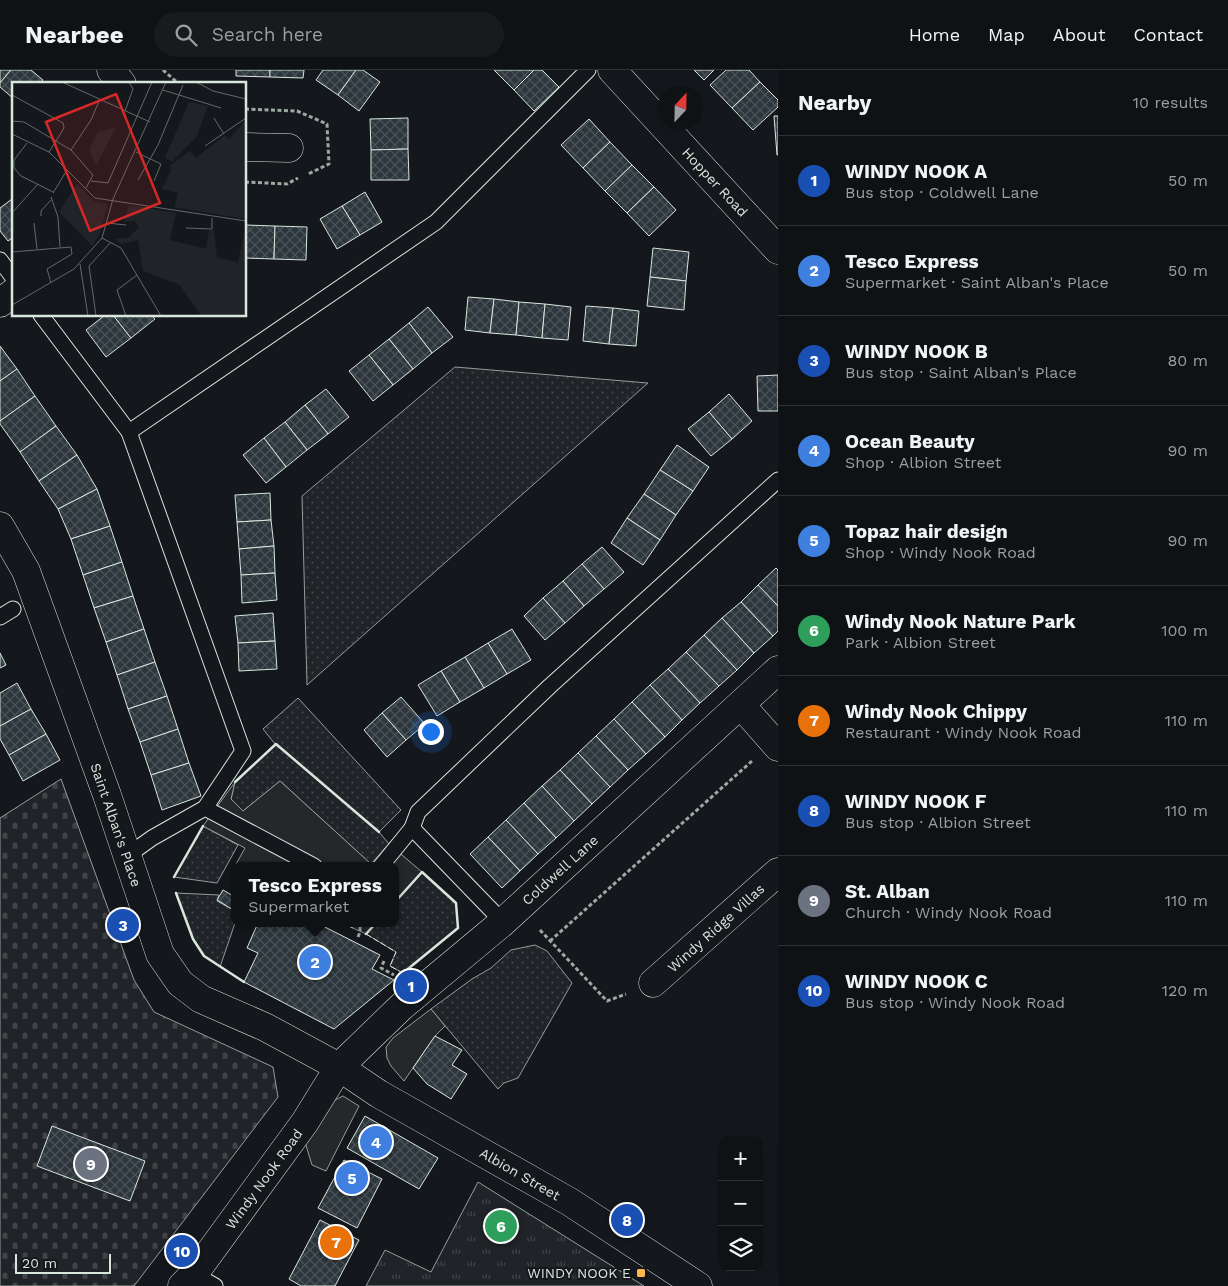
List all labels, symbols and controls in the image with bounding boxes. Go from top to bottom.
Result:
search box [154,12,504,57]
text: Nearbee [25,21,124,49]
icon: search [172,21,200,49]
text: Search here [212,23,323,46]
text: Home [909,24,960,45]
text: Map [988,24,1025,45]
text: About [1053,24,1105,45]
text: Contact [1133,24,1203,45]
inset map [12,82,246,316]
north arrow [658,85,703,130]
text: Nearby [798,90,871,115]
text: 10 results [1133,93,1208,112]
street label: Hopper Road [679,144,751,220]
text: WINDY NOOK A [845,160,987,183]
text: 1 [811,171,817,190]
text: 50 m [1168,171,1208,190]
text: Bus stop · Coldwell Lane [845,183,1039,202]
text: Tesco Express [845,250,979,273]
text: 2 [809,261,819,280]
text: 50 m [1168,261,1208,280]
text: Supermarket · Saint Alban's Place [845,273,1109,292]
text: WINDY NOOK B [845,340,988,363]
text: 3 [809,351,819,370]
text: 80 m [1167,351,1208,370]
text: Bus stop · Saint Alban's Place [845,363,1077,382]
text: Ocean Beauty [845,430,975,453]
text: 4 [809,441,819,460]
text: 90 m [1167,441,1208,460]
text: Shop · Albion Street [845,453,1002,472]
text: Topaz hair design [845,520,1008,543]
text: 5 [809,531,819,550]
text: 90 m [1167,531,1208,550]
text: Shop · Windy Nook Road [845,543,1036,562]
text: Windy Nook Nature Park [845,610,1076,633]
text: 6 [809,621,819,640]
text: 100 m [1161,621,1208,640]
text: Park · Albion Street [845,633,996,652]
text: Windy Nook Chippy [845,700,1027,723]
text: 7 [809,711,819,730]
text: 110 m [1165,711,1208,730]
your location [418,719,444,745]
text: Restaurant · Windy Nook Road [845,723,1082,742]
street label: Saint Alban's Place [87,761,145,889]
text: WINDY NOOK F [845,790,986,813]
text: 8 [809,801,819,820]
text: 110 m [1165,801,1208,820]
text: Bus stop · Albion Street [845,813,1031,832]
street label: Coldwell Lane [519,832,601,908]
popup [231,862,399,927]
text: Tesco Express [248,874,382,897]
street label: Windy Ridge Villas [664,880,768,976]
text: St. Alban [845,880,930,903]
text: 9 [809,891,819,910]
text: 110 m [1165,891,1208,910]
text: Supermarket [248,897,349,916]
text: Church · Windy Nook Road [845,903,1052,922]
pin: 3 [107,906,139,944]
pin: 2 [299,943,331,981]
pin: 1 [395,967,427,1005]
text: WINDY NOOK C [845,970,988,993]
text: 10 [805,981,823,1000]
text: 120 m [1162,981,1208,1000]
text: Bus stop · Windy Nook Road [845,993,1065,1012]
pin: 4 [360,1123,392,1161]
street label: Windy Nook Road [222,1126,306,1232]
map controls [718,1136,763,1271]
button: + [718,1136,763,1181]
pin: 9 [75,1145,107,1183]
street label: Albion Street [477,1145,563,1203]
pin: 5 [336,1159,368,1197]
button: − [718,1181,763,1226]
pin: 8 [611,1201,643,1239]
pin: 6 [485,1207,517,1245]
pin: 7 [320,1223,352,1261]
button: layers [718,1226,763,1271]
pin: 10 [166,1232,198,1270]
scale bar [15,1251,111,1274]
text: 20 m [22,1255,57,1271]
place label: WINDY NOOK E [527,1265,631,1281]
marker: WINDY NOOK E [635,1267,647,1279]

